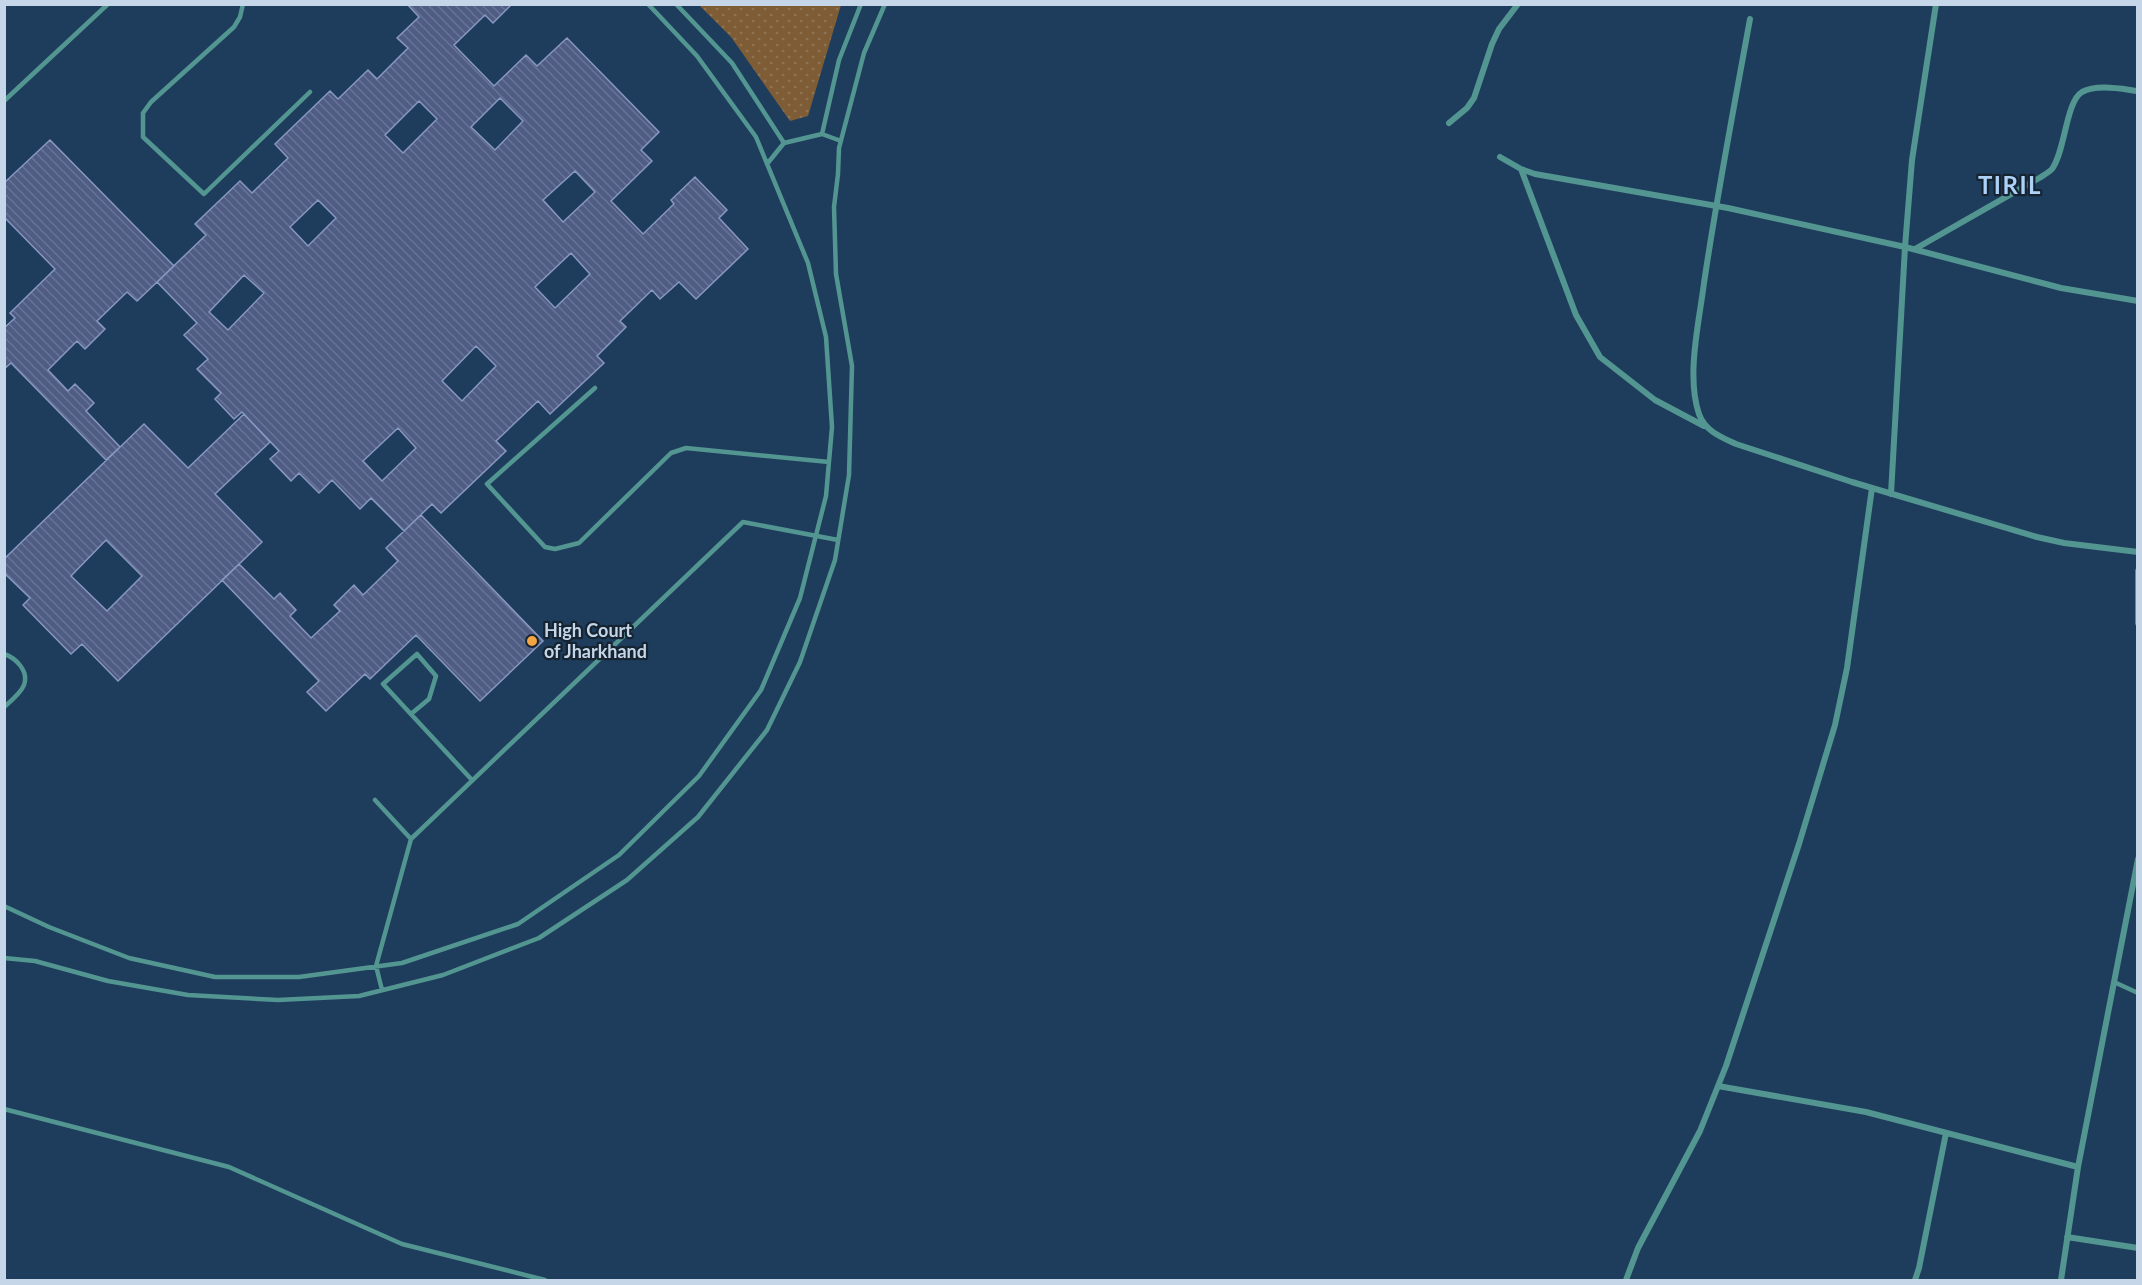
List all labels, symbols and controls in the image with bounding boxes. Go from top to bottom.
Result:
district label: TIRIL [1978,170,2042,199]
place label: High Court of Jharkhand [544,619,647,662]
marker: High Court of Jharkhand [525,634,539,648]

